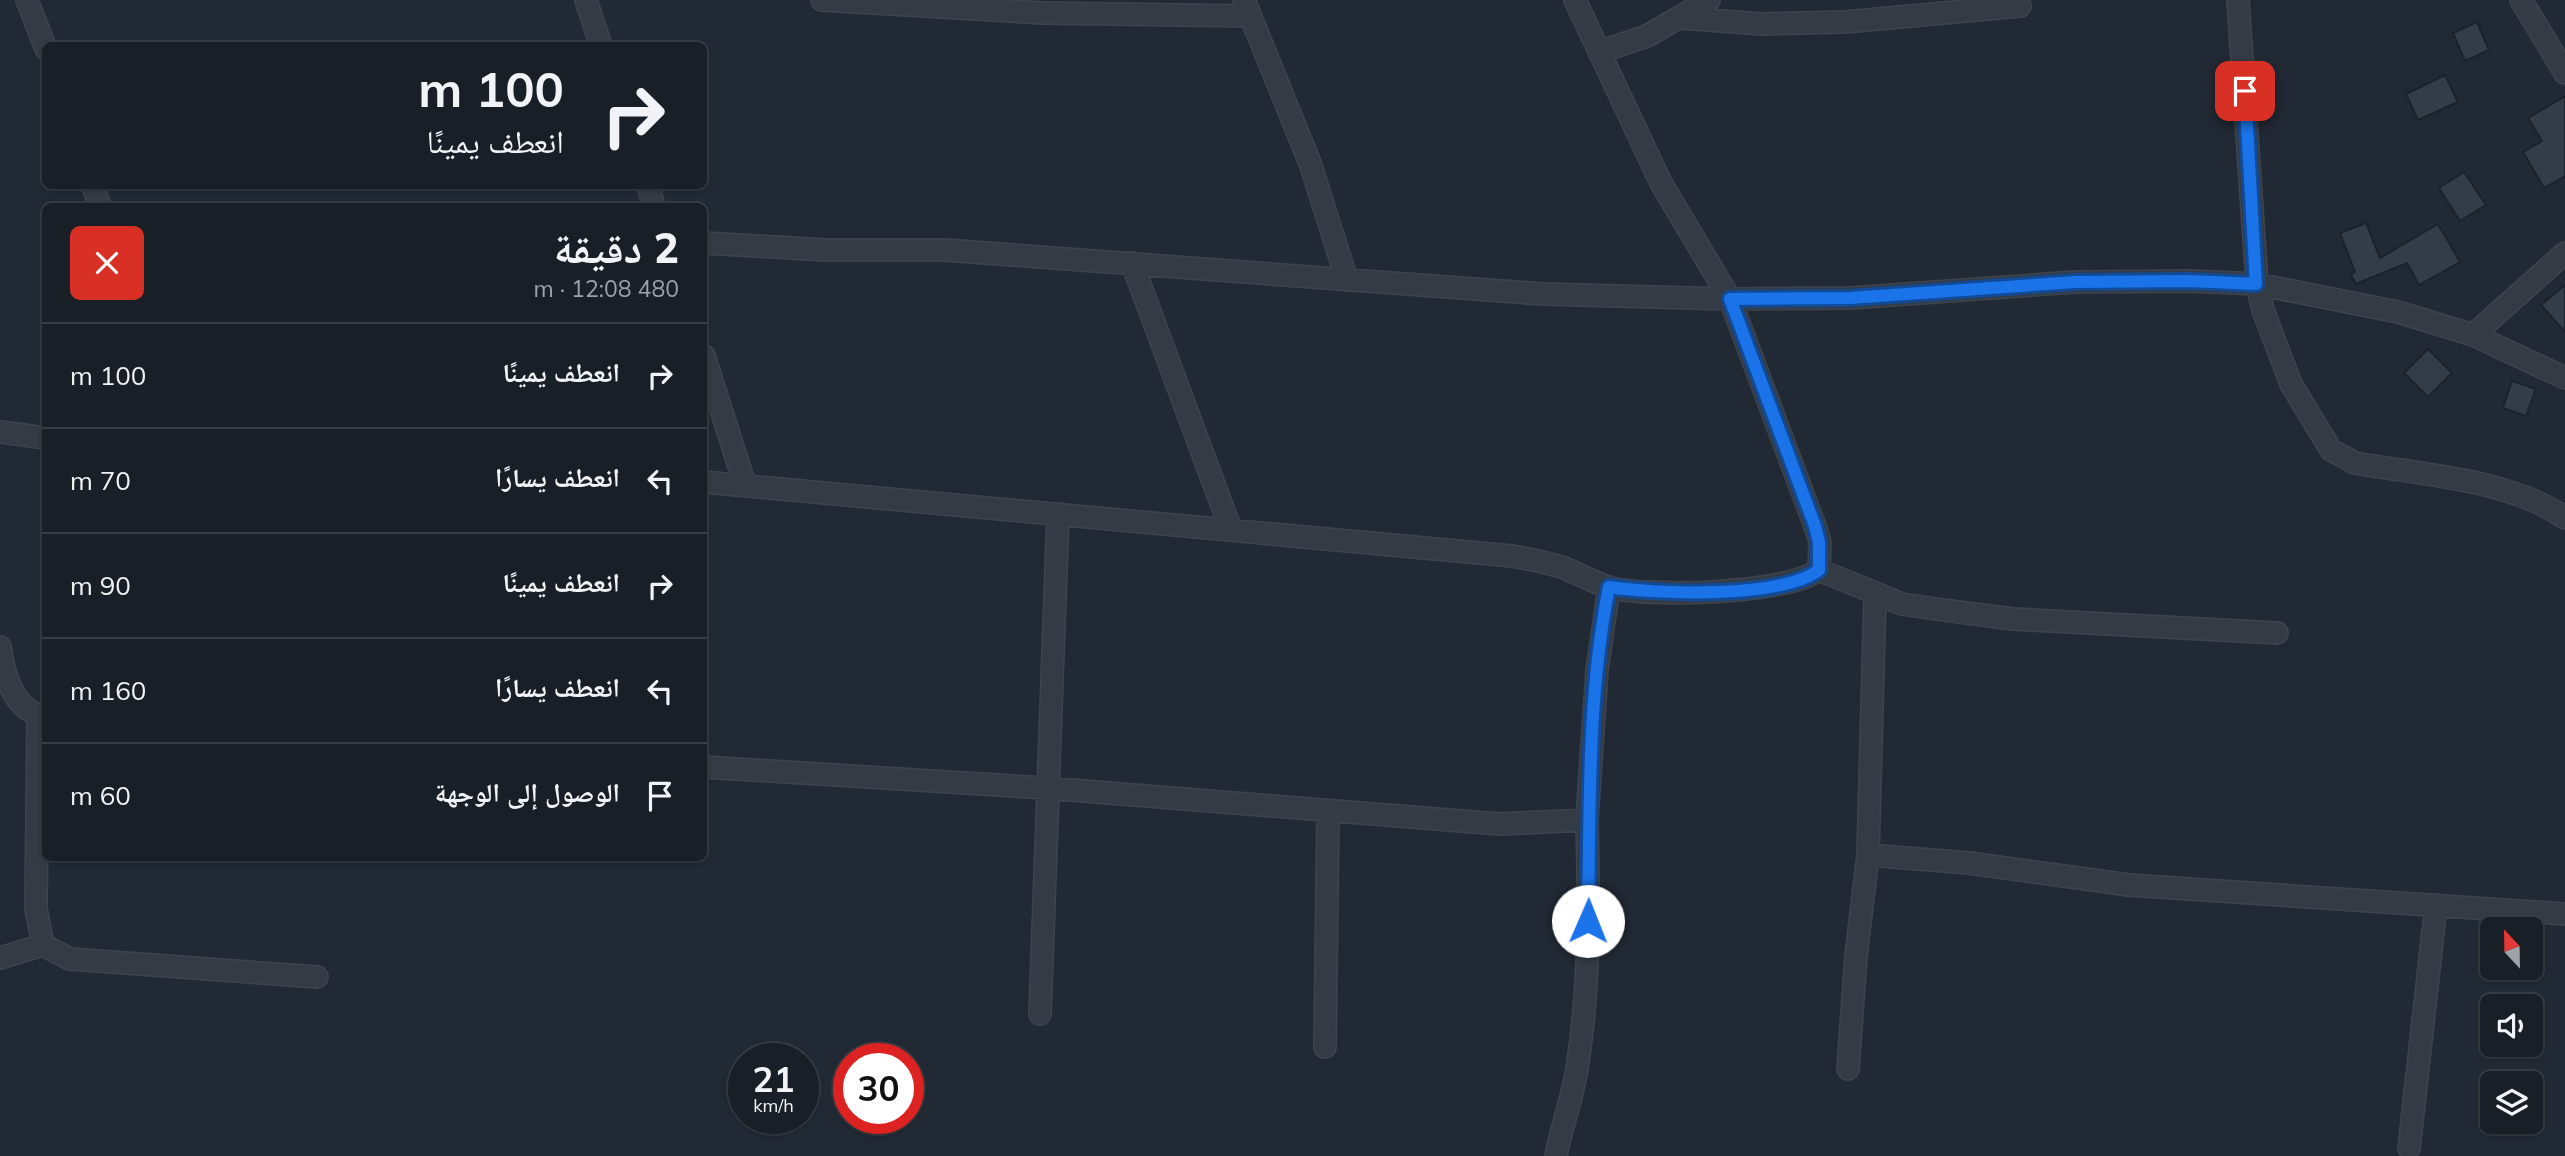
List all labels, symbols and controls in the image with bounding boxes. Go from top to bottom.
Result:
text: 100 m [418,58,564,119]
pin [2215,61,2275,121]
icon: right [588,70,679,161]
icon: arrive [2226,72,2264,110]
text: انعطف يمينًا [427,121,564,161]
text: 2 دقيقة [554,221,679,274]
button: close [70,226,144,300]
text: 480 m · 12:08 [534,274,679,303]
text: انعطف يمينًا [503,356,620,389]
icon: right [641,357,679,395]
text: 100 m [70,359,146,392]
text: انعطف يسارًا [495,461,620,494]
icon: left [641,462,679,500]
text: 70 m [70,464,131,497]
text: انعطف يمينًا [503,566,620,599]
icon: right [641,567,679,605]
text: 90 m [70,569,131,602]
text: انعطف يسارًا [495,671,620,704]
icon: left [641,672,679,710]
text: 160 m [70,674,146,707]
text: الوصول إلى الوجهة [435,776,620,809]
icon: arrive [641,777,679,815]
text: 60 m [70,779,131,812]
position arrow [1551,884,1625,958]
north arrow [2480,917,2543,980]
map controls [2480,917,2543,1134]
button: sound [2480,994,2543,1057]
speed limit sign: 30 [833,1043,924,1134]
text: 21 [752,1057,795,1101]
button: layers [2480,1071,2543,1134]
text: km/h [753,1094,794,1117]

